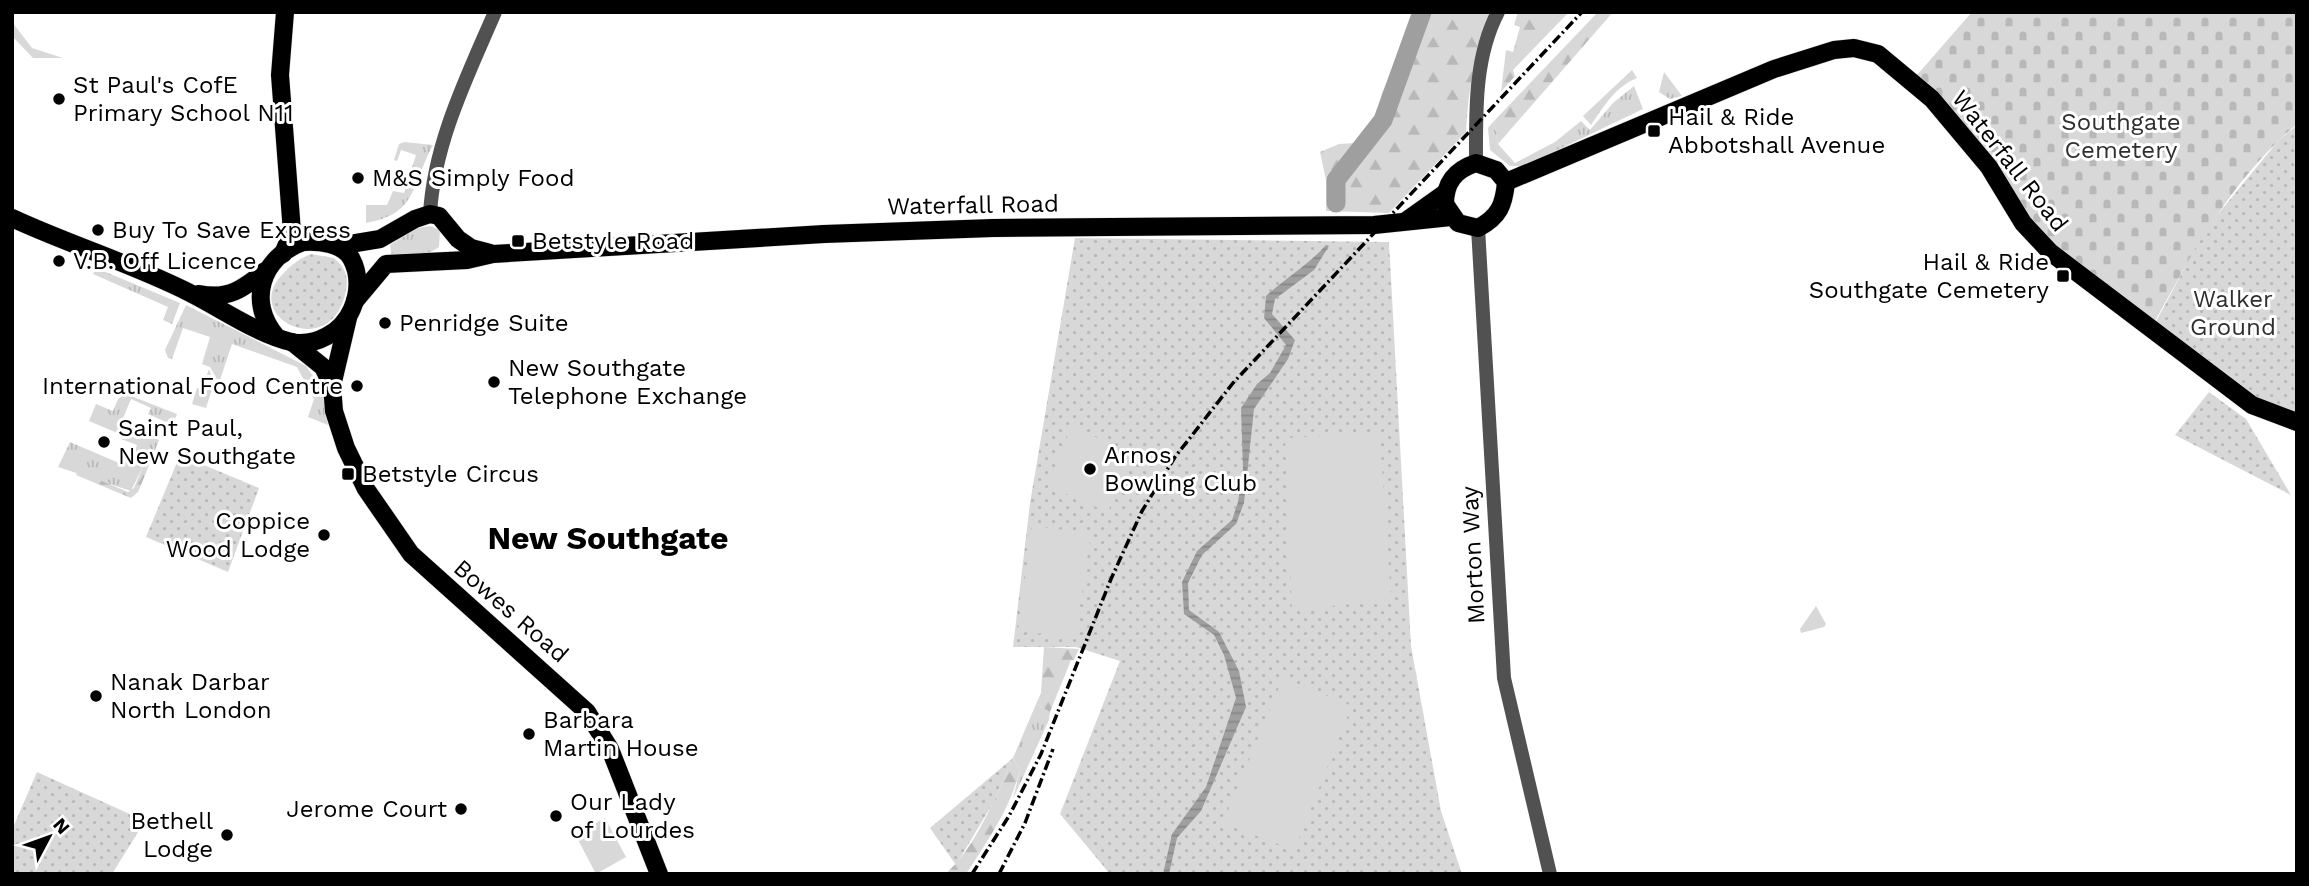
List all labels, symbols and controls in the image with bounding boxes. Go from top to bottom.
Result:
place label: St Paul's CofE Primary School N11 [73,71,294,127]
street label: Waterfall Road [1946,85,2074,237]
marker: St Paul's CofE Primary School N11 [51,91,67,107]
place label: Hail & Ride Abbotshall Avenue [1668,103,1885,159]
park label: Southgate Cemetery [2061,108,2181,164]
marker: Hail & Ride Abbotshall Avenue [1646,123,1662,139]
place label: M&S Simply Food [372,164,574,192]
marker: M&S Simply Food [350,170,366,186]
street label: Waterfall Road [887,190,1059,220]
place label: Buy To Save Express [112,216,351,244]
marker: Buy To Save Express [90,222,106,238]
place label: Betstyle Road [532,227,694,255]
marker: Betstyle Road [510,233,526,249]
place label: V.B. Off Licence [73,247,257,275]
place label: Hail & Ride Southgate Cemetery [1809,248,2050,304]
marker: V.B. Off Licence [51,253,67,269]
marker: Hail & Ride Southgate Cemetery [2055,268,2071,284]
park label: Walker Ground [2190,285,2276,341]
place label: Penridge Suite [399,309,569,337]
marker: Penridge Suite [377,315,393,331]
place label: New Southgate Telephone Exchange [508,354,747,410]
place label: International Food Centre [42,372,343,400]
marker: New Southgate Telephone Exchange [486,374,502,390]
marker: International Food Centre [349,378,365,394]
place label: Saint Paul, New Southgate [118,414,296,470]
marker: Saint Paul, New Southgate [96,434,112,450]
place label: Arnos Bowling Club [1104,441,1257,497]
place label: Betstyle Circus [362,460,539,488]
marker: Arnos Bowling Club [1082,461,1098,477]
marker: Betstyle Circus [340,466,356,482]
street label: Morton Way [1455,485,1491,625]
place label: Coppice Wood Lodge [166,507,310,563]
district label: New Southgate [487,519,729,557]
marker: Coppice Wood Lodge [316,527,332,543]
street label: Bowes Road [448,554,574,668]
place label: Nanak Darbar North London [110,668,272,724]
marker: Nanak Darbar North London [88,688,104,704]
place label: Barbara Martin House [543,706,699,762]
marker: Barbara Martin House [521,726,537,742]
place label: Our Lady of Lourdes [570,788,695,844]
place label: Jerome Court [286,795,447,823]
marker: Jerome Court [453,801,469,817]
north arrow [14,802,84,872]
place label: Bethell Lodge [130,807,214,863]
marker: Our Lady of Lourdes [548,808,564,824]
text: N [48,813,75,839]
marker: Bethell Lodge [219,827,235,843]

